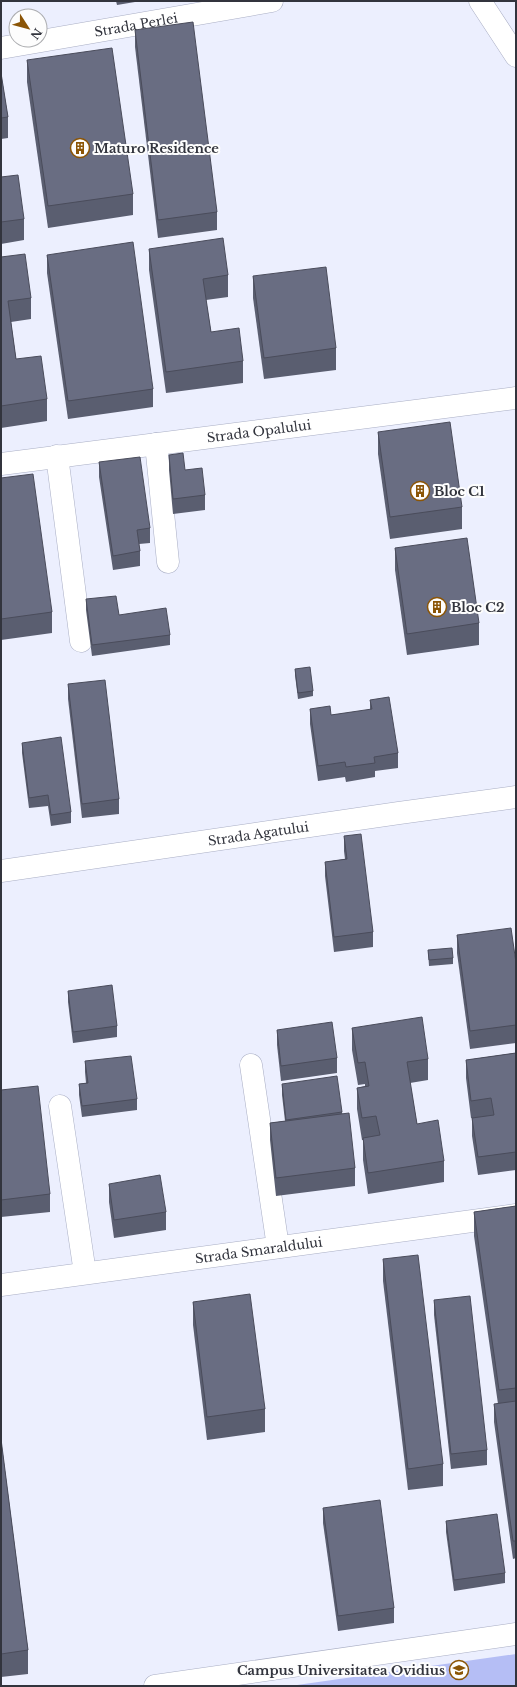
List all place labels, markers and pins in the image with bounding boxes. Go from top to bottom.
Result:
building icon: Maturo Residence [69,137,91,159]
place label: Maturo Residence [94,140,219,157]
building icon: Bloc C1 [409,480,431,502]
place label: Bloc C1 [434,483,485,500]
building icon: Bloc C2 [426,596,448,618]
place label: Bloc C2 [451,599,504,616]
school or university icon: Campus Universitatea Ovidius [448,1659,470,1681]
place label: Campus Universitatea Ovidius [237,1662,445,1679]

